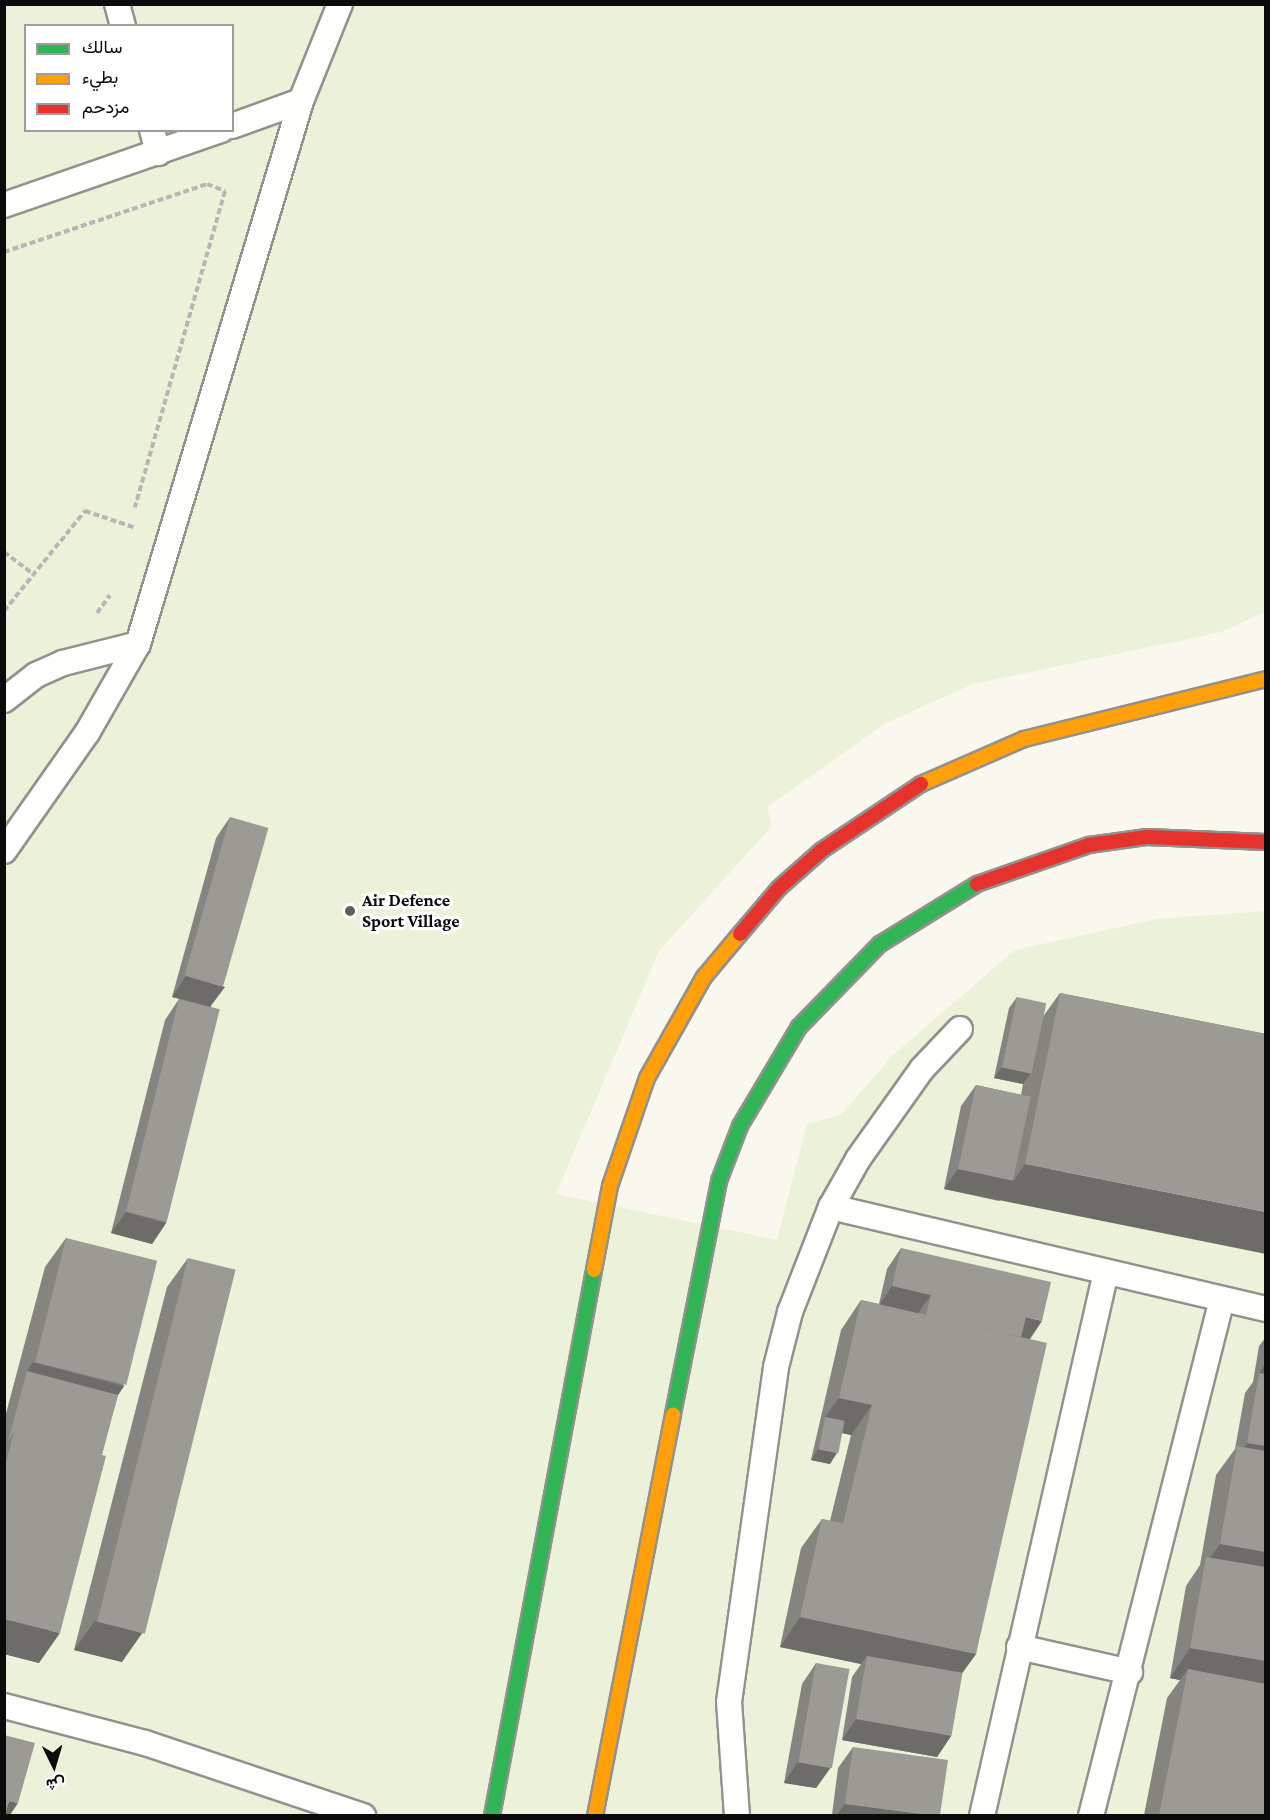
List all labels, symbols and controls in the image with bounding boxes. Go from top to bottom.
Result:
legend [24,24,234,132]
text: سالك [82,37,122,57]
text: بطيء [82,67,118,87]
text: مزدحم [82,97,129,117]
place label: Air Defence Sport Village [362,890,460,932]
marker: Air Defence Sport Village [343,904,357,918]
north arrow [24,1736,84,1796]
text: ش [45,1775,66,1794]

